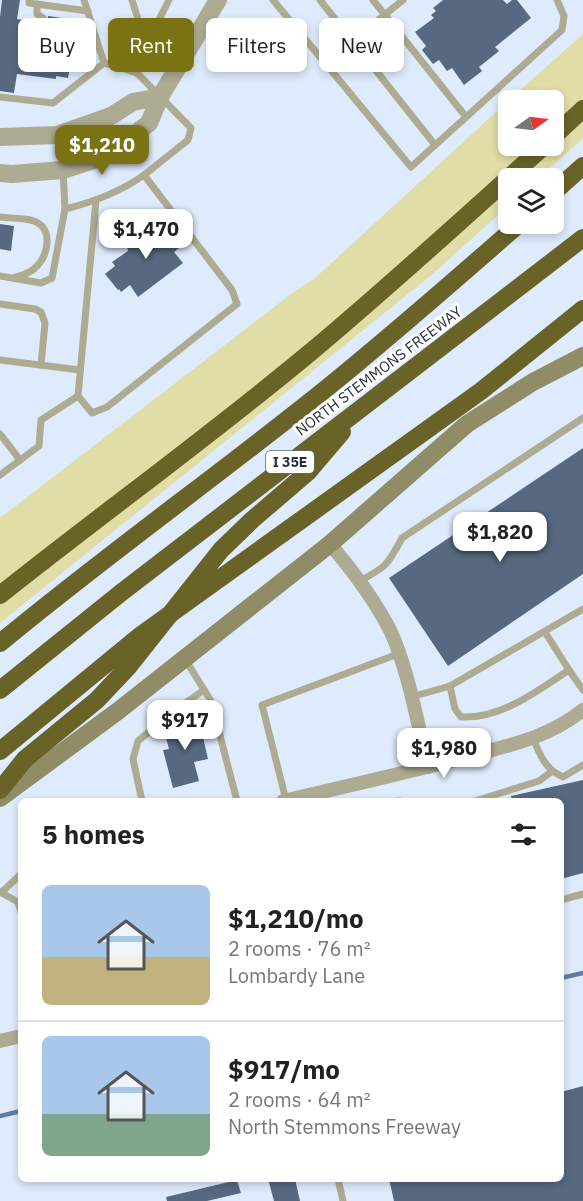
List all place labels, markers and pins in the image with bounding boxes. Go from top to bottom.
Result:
pin: $1,210 [53,125,151,176]
pin: $1,470 [97,209,195,260]
pin: $1,820 [451,512,549,563]
pin: $917 [149,700,221,751]
pin: $1,980 [395,728,493,779]

